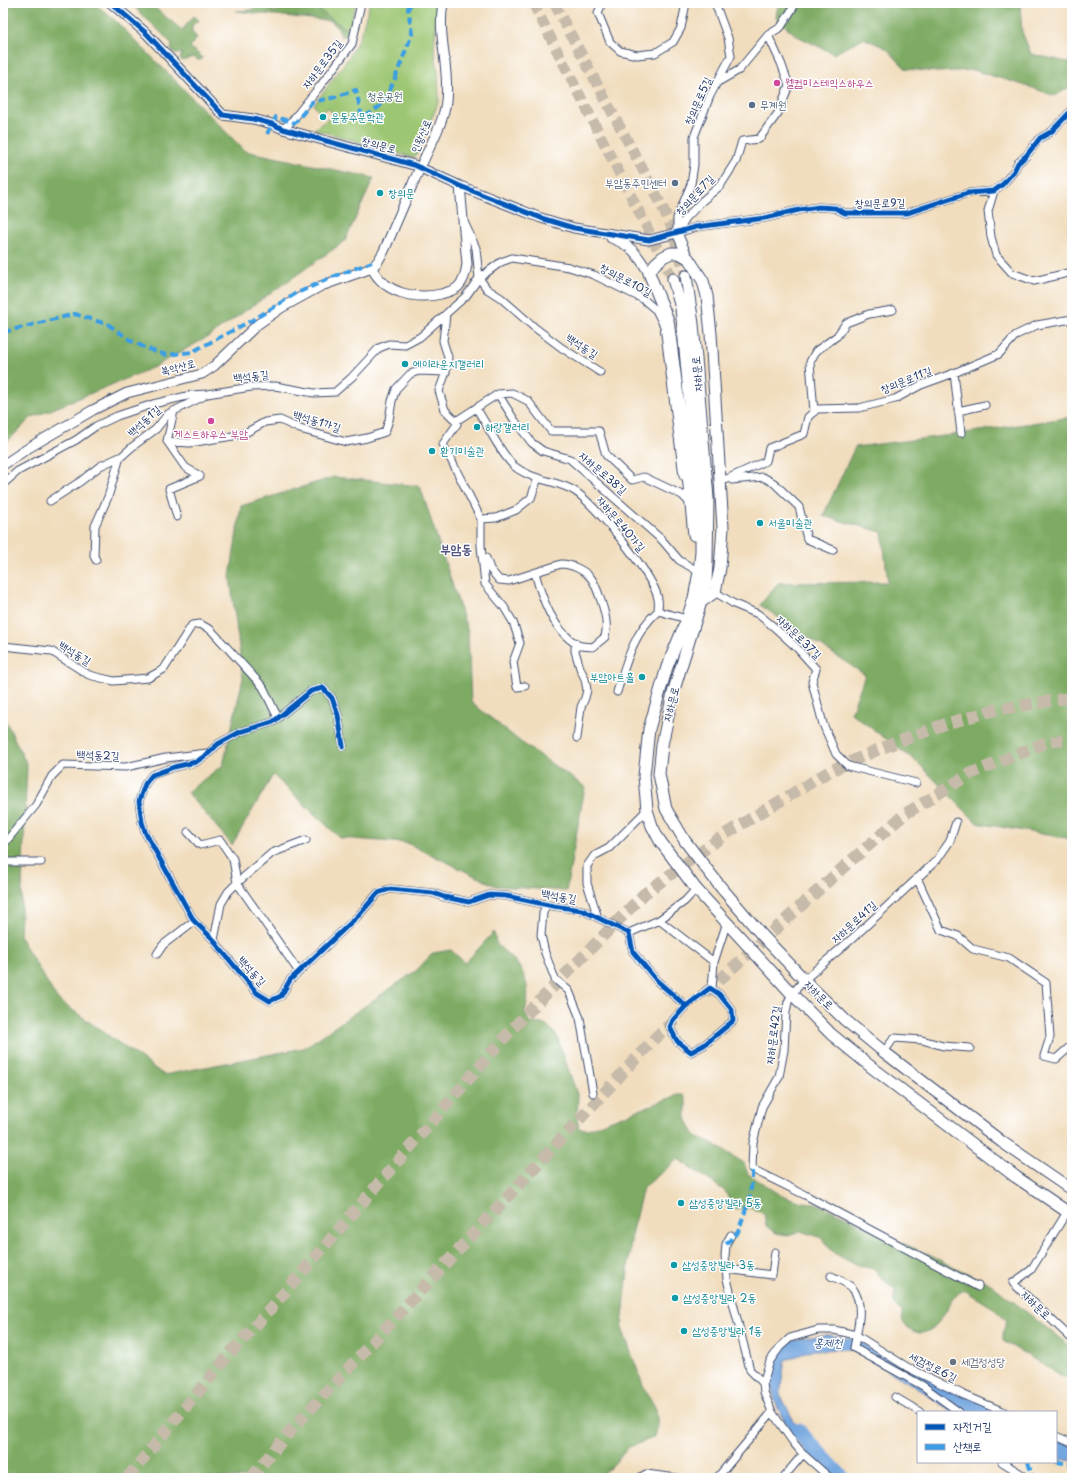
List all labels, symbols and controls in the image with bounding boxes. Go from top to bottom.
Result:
street label: 자하문로35길 [297,35,346,92]
street label: 창의문로5길 [679,74,716,128]
place label: 웰컴미스테익스하우스 [785,74,874,91]
marker: 웰컴미스테익스하우스 [772,78,782,88]
park label: 청운공원 [367,87,403,104]
place label: 무계원 [760,96,787,113]
marker: 무계원 [747,100,757,110]
place label: 윤동주문학관 [331,108,384,125]
marker: 윤동주문학관 [318,112,328,122]
street label: 인왕산로 [406,116,436,155]
street label: 창의문로 [360,132,399,157]
street label: 창의문로7길 [671,170,718,219]
place label: 부암동주민센터 [605,174,667,191]
marker: 부암동주민센터 [670,178,680,188]
place label: 창의문 [388,184,415,201]
marker: 창의문 [375,188,385,198]
street label: 창의문로9길 [854,194,906,211]
street label: 창의문로10길 [597,259,656,301]
street label: 백석동길 [563,329,602,362]
street label: 북악산로 [159,354,197,379]
place label: 에이라운지갤러리 [413,355,484,372]
street label: 자하문로 [686,356,707,392]
marker: 에이라운지갤러리 [400,359,410,369]
street label: 창의문로11길 [878,361,934,398]
street label: 백석동길 [232,365,270,386]
street label: 백석동1길 [123,401,164,440]
street label: 백석동1가길 [291,405,343,436]
marker: 게스트하우스 부암 [206,416,216,426]
place label: 하랑갤러리 [485,418,529,435]
marker: 하랑갤러리 [472,422,482,432]
place label: 게스트하우스 부암 [174,425,248,442]
place label: 환기미술관 [440,442,484,459]
marker: 환기미술관 [427,446,437,456]
street label: 자하문로38길 [576,447,631,498]
street label: 자하문로40가길 [593,492,650,555]
place label: 서울미술관 [768,514,812,531]
marker: 서울미술관 [755,518,765,528]
district label: 부암동 [440,539,472,558]
street label: 자하문로37길 [773,611,826,663]
street label: 백석동길 [56,636,95,669]
place label: 부암아트홀 [590,668,634,685]
marker: 부암아트홀 [637,672,647,682]
street label: 자하문로 [658,685,683,723]
street label: 백석동2길 [76,745,120,764]
street label: 백석동길 [540,884,578,907]
street label: 자하문로41길 [827,896,880,947]
street label: 백석동길 [234,952,271,990]
street label: 자하문로 [801,976,838,1013]
street label: 자하문로42길 [760,1005,785,1065]
place label: 삼성중앙빌라 5동 [689,1194,762,1211]
marker: 삼성중앙빌라 5동 [676,1198,686,1208]
place label: 삼성중앙빌라 3동 [682,1256,755,1273]
marker: 삼성중앙빌라 3동 [669,1260,679,1270]
street label: 자하문로 [1018,1286,1055,1323]
place label: 삼성중앙빌라 2동 [683,1289,756,1306]
marker: 삼성중앙빌라 2동 [670,1293,680,1303]
place label: 삼성중앙빌라 1동 [692,1322,763,1339]
marker: 삼성중앙빌라 1동 [679,1326,689,1336]
water label: 홍제천 [813,1333,844,1351]
street label: 세검정로6길 [906,1347,960,1386]
place label: 세검정성당 [961,1353,1005,1370]
marker: 세검정성당 [948,1357,958,1367]
legend [917,1411,1057,1463]
text: 자전거길 [953,1417,992,1435]
text: 산책로 [953,1437,982,1455]

